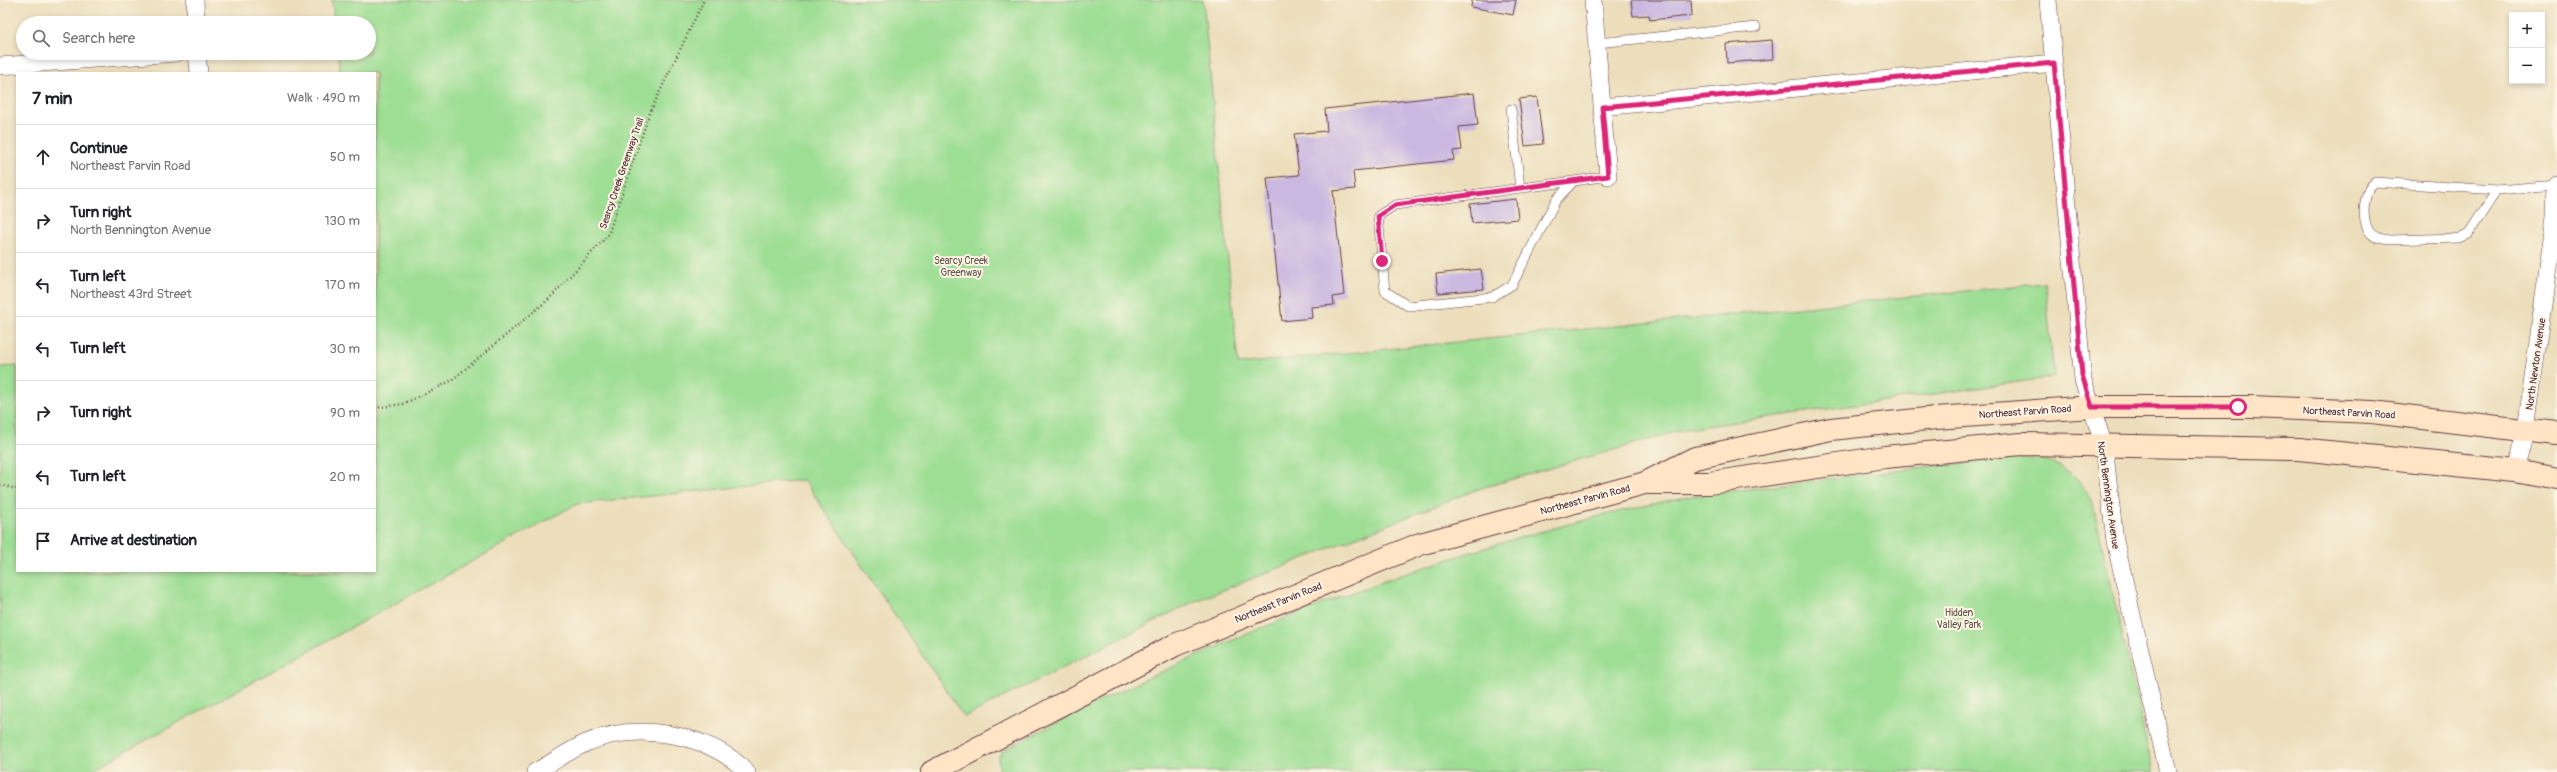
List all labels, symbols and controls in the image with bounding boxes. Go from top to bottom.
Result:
map controls [2509,12,2545,84]
button: + [2509,12,2545,48]
search box [16,16,376,60]
icon: search [30,27,52,49]
text: Search here [62,29,135,48]
button: − [2509,48,2545,84]
text: 7 min [32,88,72,109]
text: Walk · 490 m [287,90,360,106]
street label: Searcy Creek Greenway Trail [597,116,647,231]
text: Continue [70,139,128,158]
icon: ahead [32,146,54,168]
text: 50 m [330,149,360,165]
text: Northeast Parvin Road [70,158,191,174]
text: Turn right [70,203,131,222]
icon: right [32,210,54,232]
text: 130 m [324,213,360,229]
text: North Bennington Avenue [70,222,211,238]
route end [1373,252,1391,270]
park label: Searcy Creek Greenway [934,255,989,279]
text: Turn left [70,267,126,286]
icon: left [32,274,54,296]
text: 170 m [325,277,360,293]
text: Northeast 43rd Street [70,286,192,302]
street label: North Newton Avenue [2524,317,2548,411]
icon: left [32,338,54,360]
text: Turn left [70,339,126,358]
text: 30 m [330,341,360,357]
route start [2229,398,2247,416]
icon: right [32,402,54,424]
text: Turn right [70,403,131,422]
street label: Northeast Parvin Road [1978,403,2072,421]
text: 90 m [330,405,360,421]
street label: Northeast Parvin Road [2302,405,2396,421]
street label: North Bennington Avenue [2095,441,2122,550]
icon: left [32,466,54,488]
text: Turn left [70,467,126,486]
text: 20 m [329,469,360,485]
street label: Northeast Parvin Road [1539,482,1632,518]
icon: arrive [32,530,54,552]
text: Arrive at destination [70,531,197,550]
street label: Northeast Parvin Road [1233,580,1324,626]
park label: Hidden Valley Park [1937,607,1982,631]

